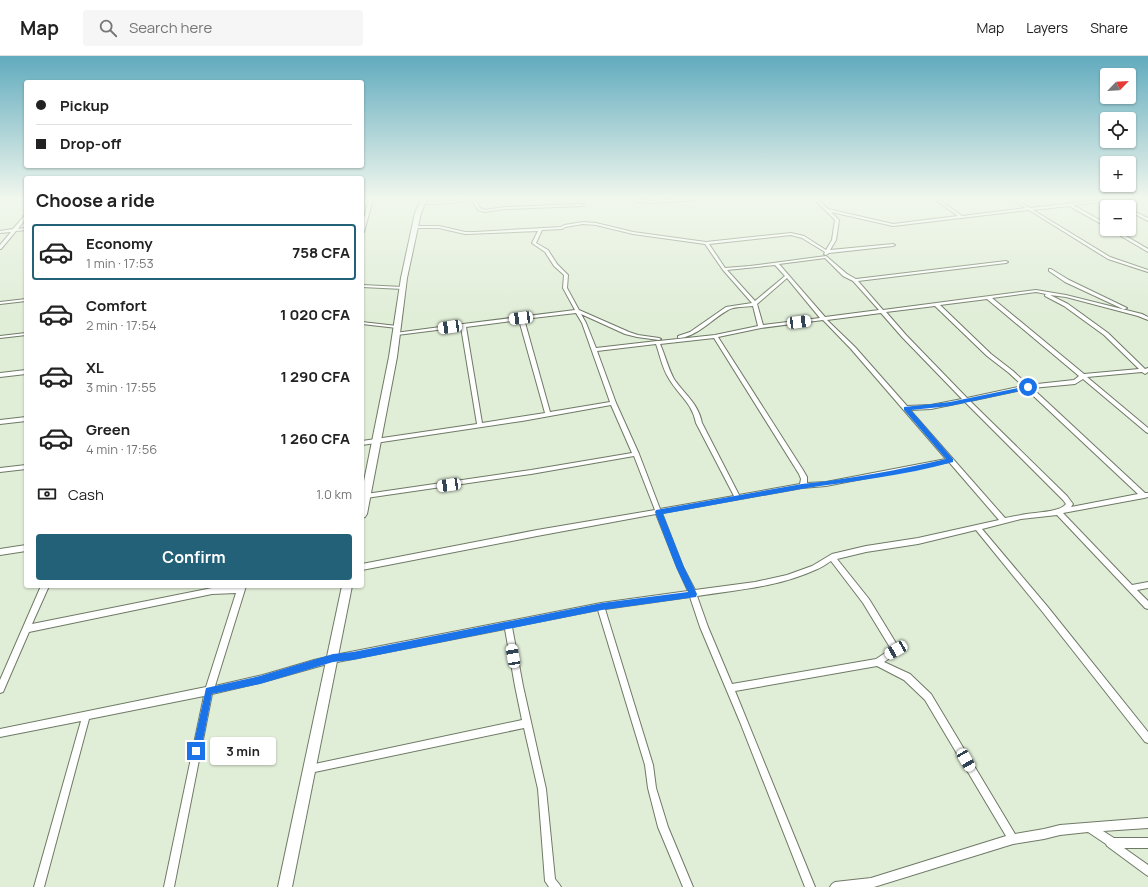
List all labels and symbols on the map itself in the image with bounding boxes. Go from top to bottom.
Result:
north arrow [1100,68,1136,104]
car [508,311,534,325]
car [786,315,812,329]
car [437,319,463,335]
route start [1019,378,1037,396]
car [436,477,462,493]
car [883,639,909,661]
car [505,643,521,669]
callout: 3 min [210,737,276,765]
route end [187,742,205,760]
car [955,747,977,773]

